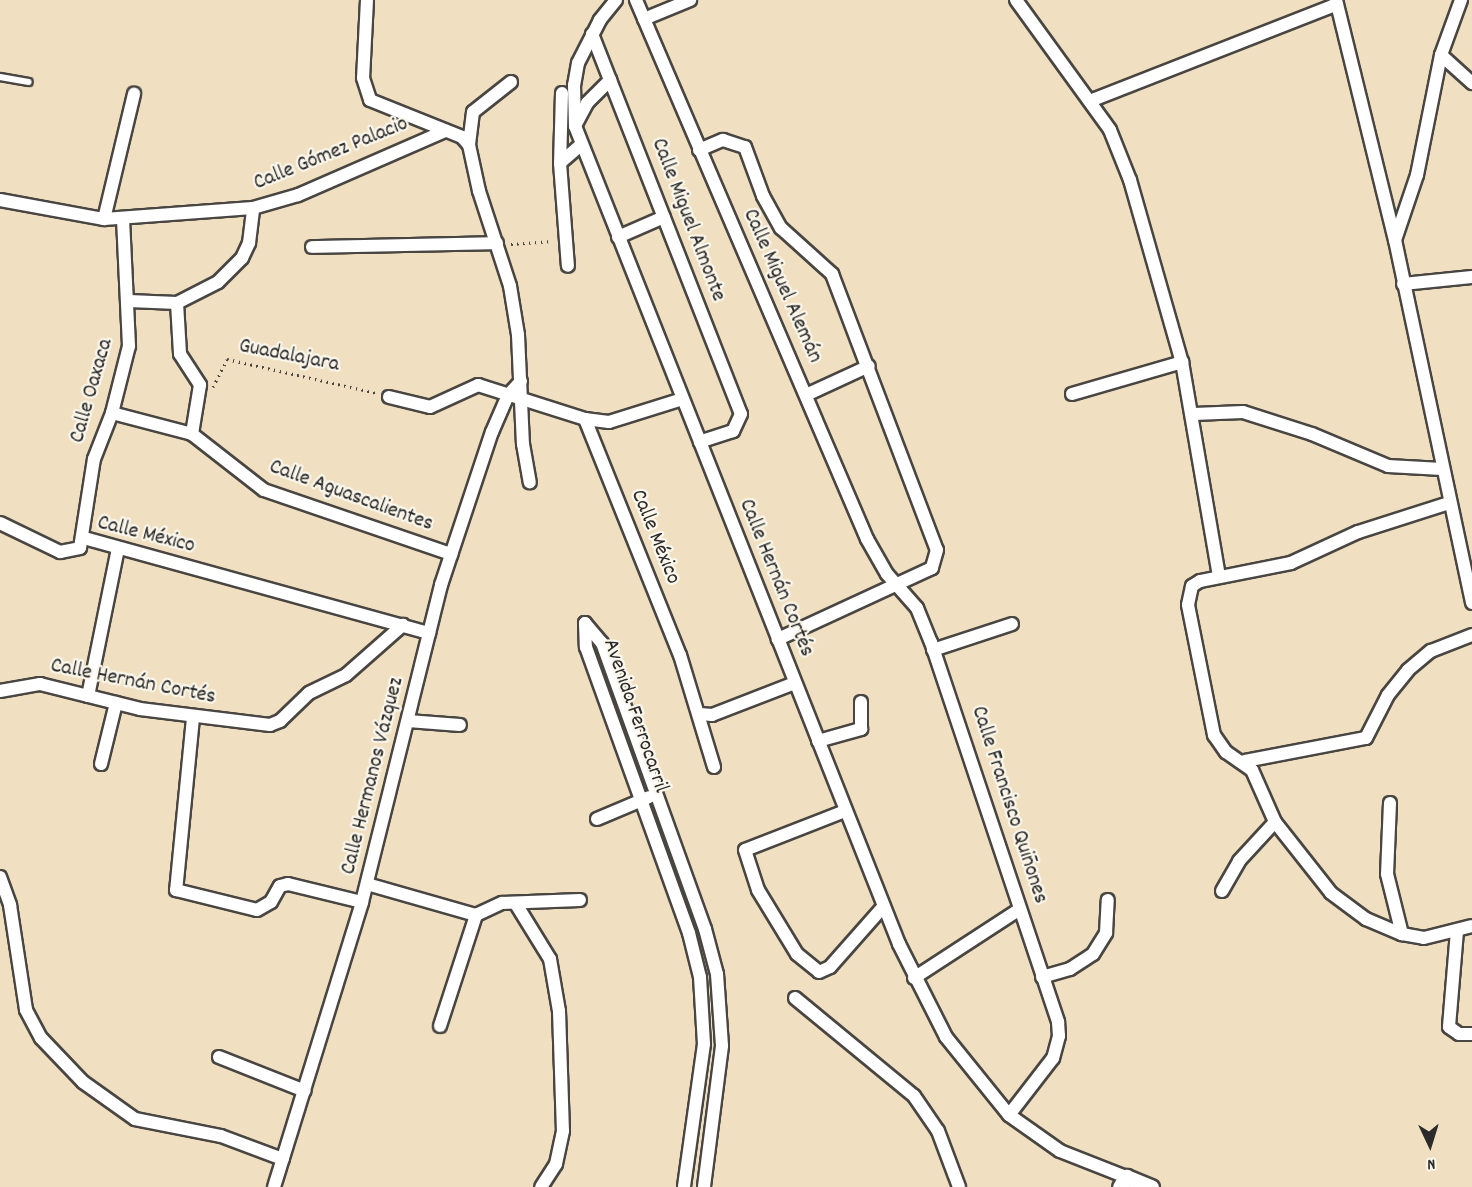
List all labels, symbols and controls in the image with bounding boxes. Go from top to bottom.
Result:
street label: Calle Gómez Palacio [250,111,412,197]
street label: Calle Miguel Almonte [645,135,731,305]
street label: Calle Miguel Alemán [736,205,828,367]
street label: Guadalajara [237,333,341,379]
street label: Calle Oaxaca [65,336,119,446]
street label: Calle Aguascalientes [265,454,437,538]
street label: Calle México [624,486,686,588]
street label: Calle Hernán Cortés [732,495,820,661]
street label: Calle México [94,510,198,560]
street label: Avenida Ferrocarril [596,636,674,796]
street label: Calle Hernán Cortés [48,653,218,711]
street label: Calle Hermanos Vázquez [336,675,410,877]
street label: Calle Francisco Quiñones [965,703,1053,907]
north arrow [1400,1115,1460,1175]
text: N [1427,1152,1436,1175]

